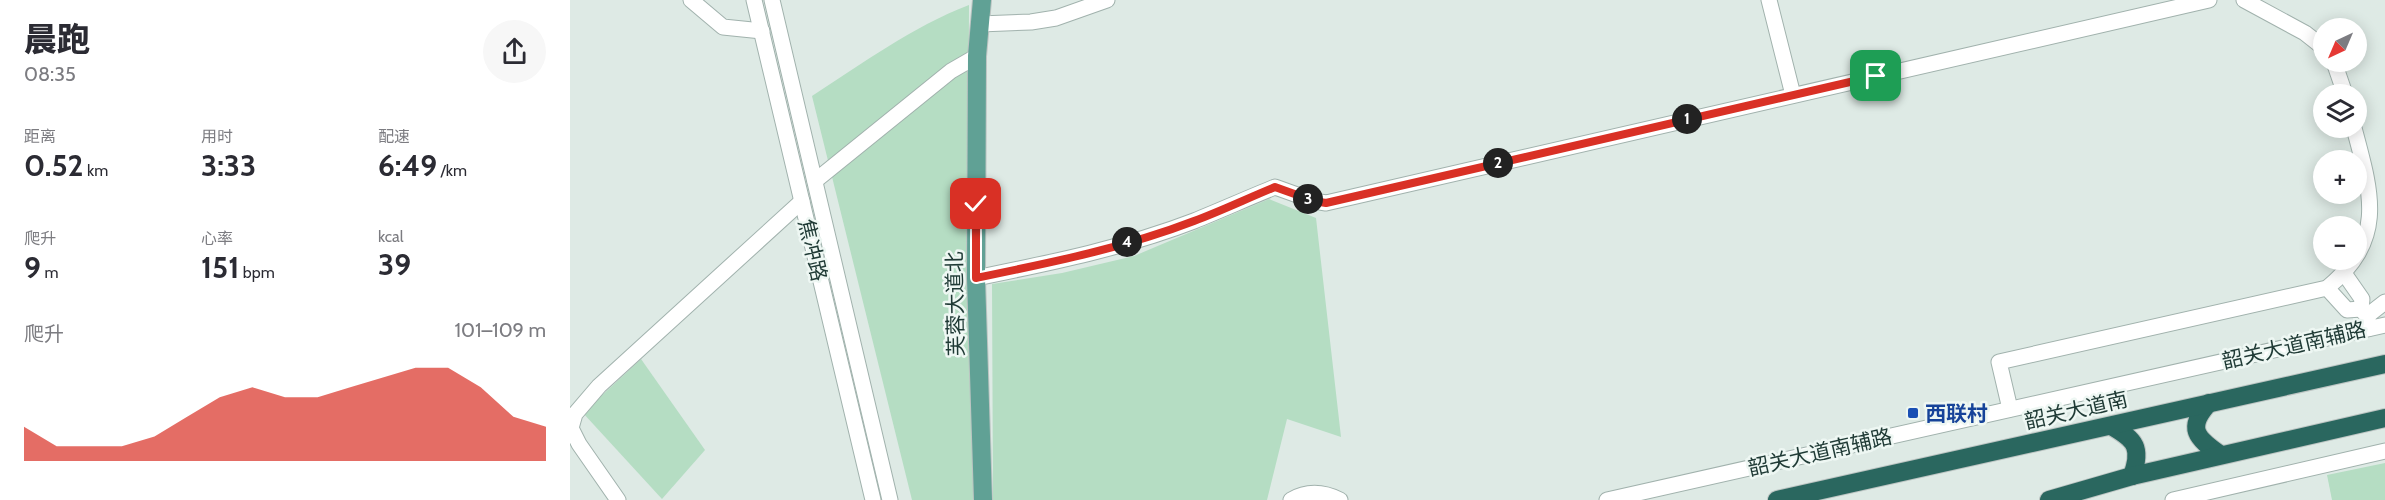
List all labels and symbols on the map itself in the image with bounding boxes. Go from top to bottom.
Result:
north arrow [2313,18,2367,72]
pin [1850,50,1901,101]
pin: 1 [1672,104,1702,134]
pin: 2 [1483,148,1513,178]
pin [950,178,1001,229]
pin: 3 [1293,184,1323,214]
street label: 焦冲路 [794,216,832,284]
pin: 4 [1112,227,1142,257]
street label: 芙蓉大道北 [942,251,968,357]
street label: 韶关大道南辅路 [2220,316,2368,374]
street label: 韶关大道南 [2022,386,2130,434]
place label: 西联村 [1925,401,1988,426]
marker: 西联村 [1906,406,1920,420]
street label: 韶关大道南辅路 [1746,423,1894,481]

